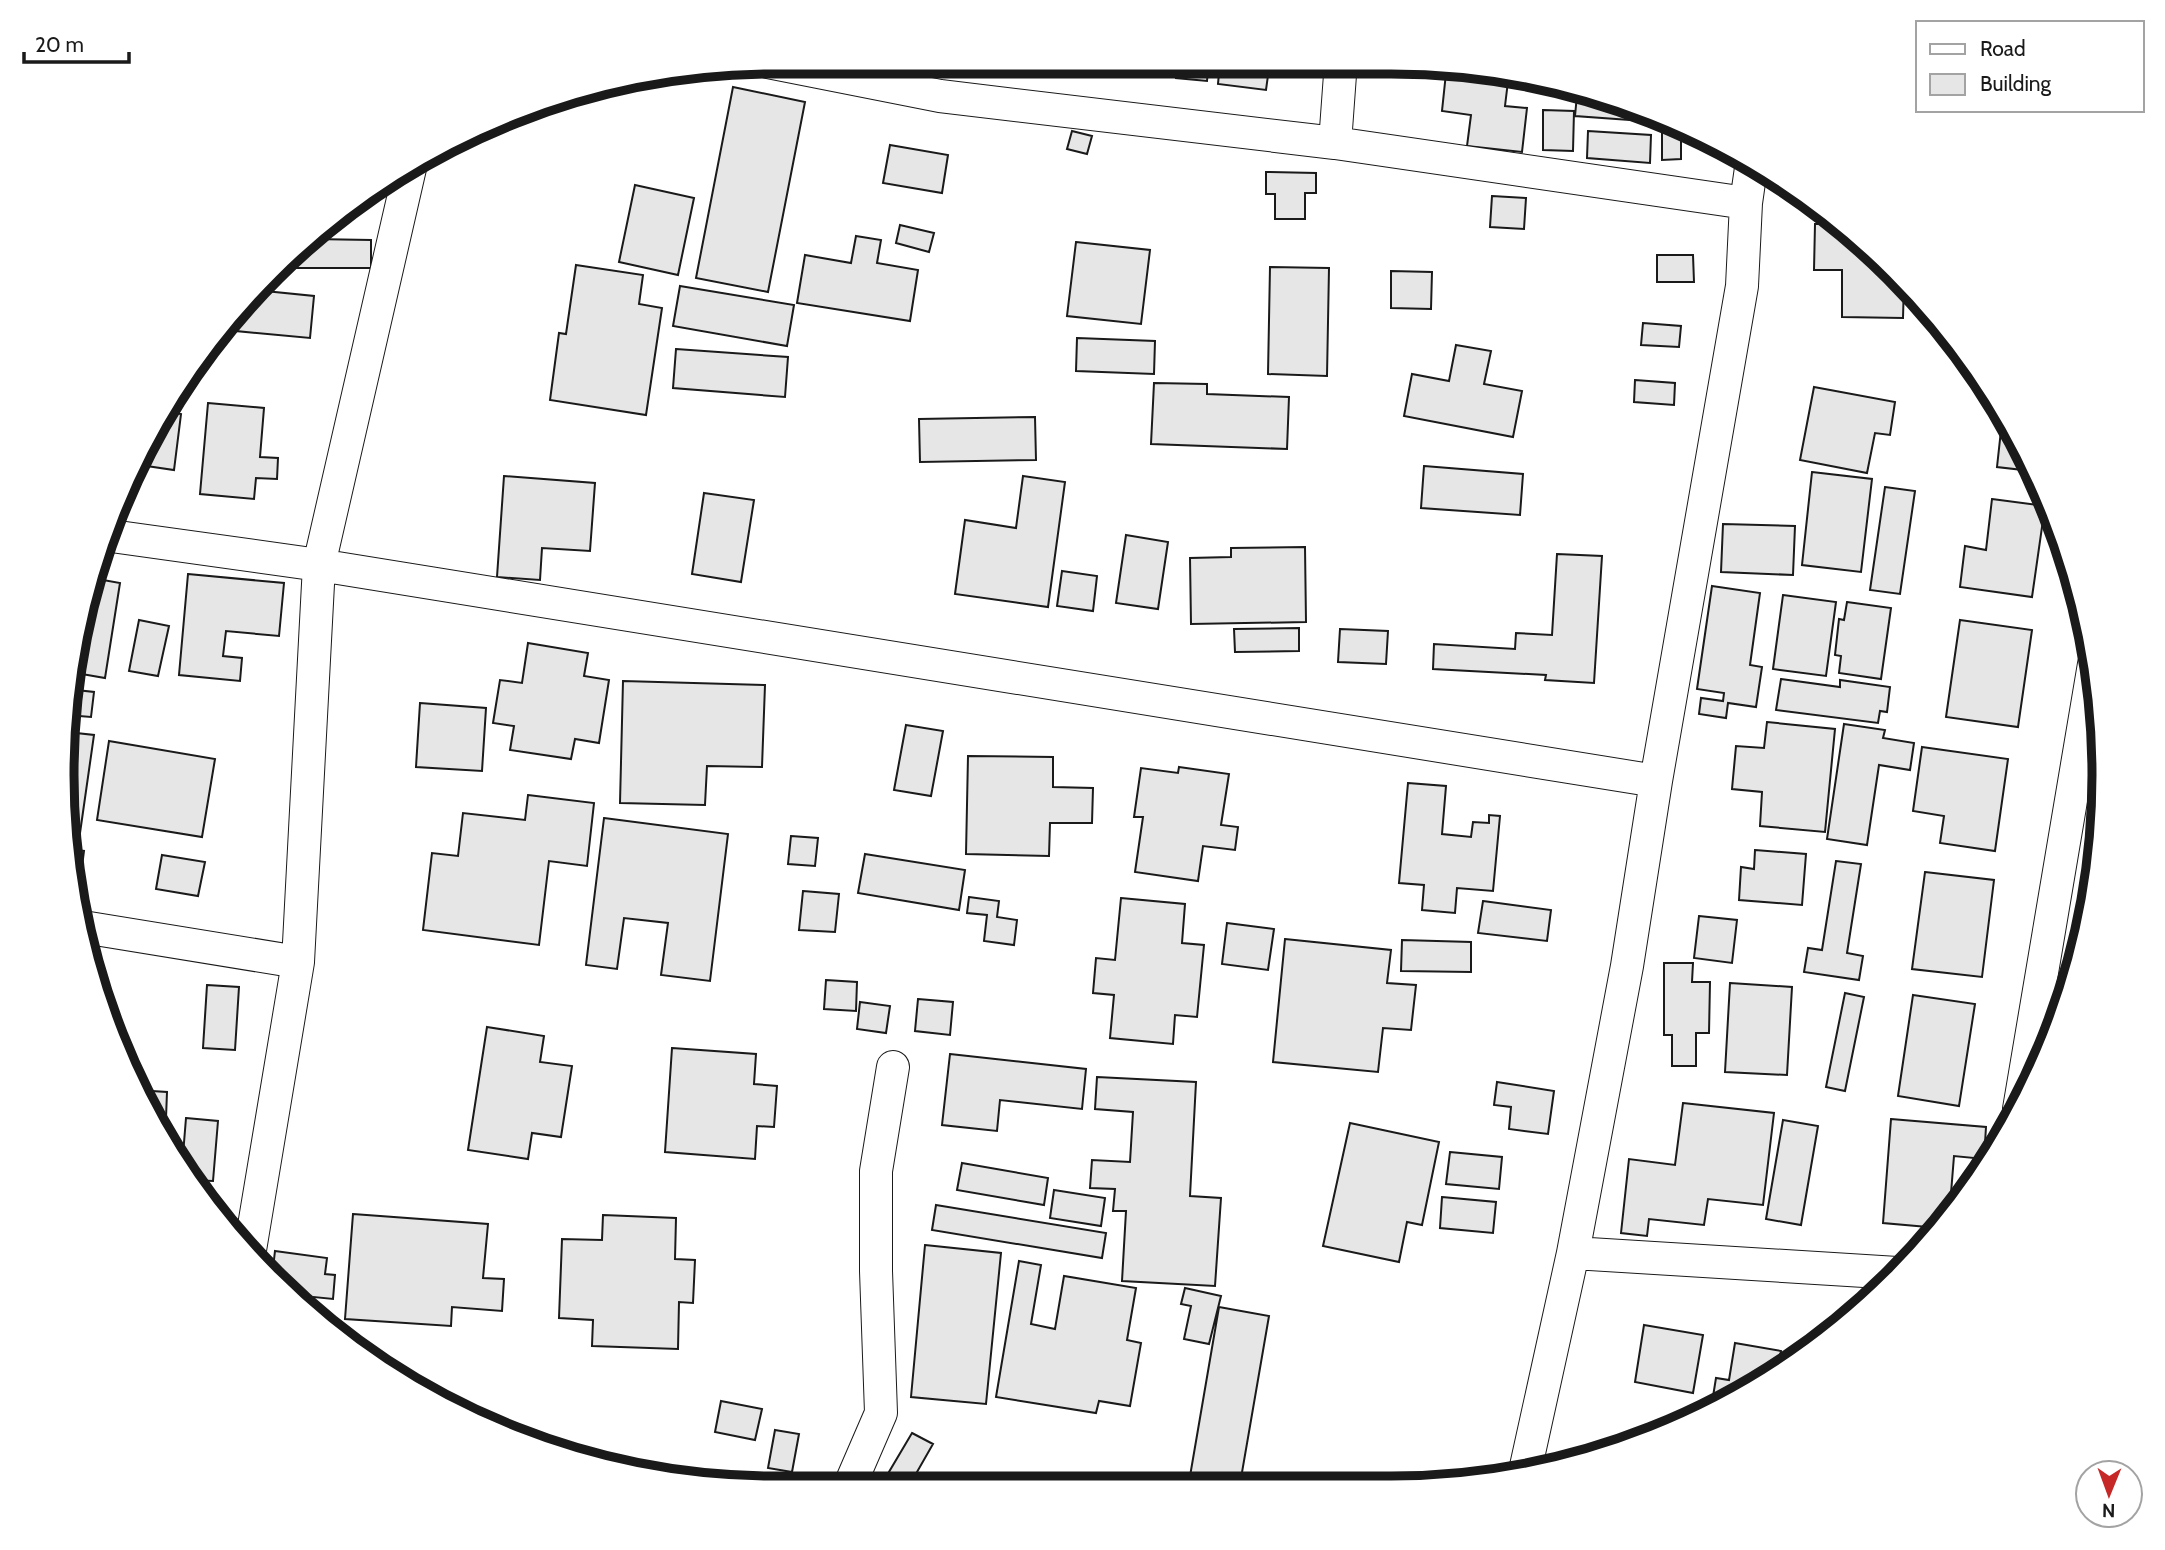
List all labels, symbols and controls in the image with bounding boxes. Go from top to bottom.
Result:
scale bar [24,21,130,65]
legend [1916,21,2144,112]
text: 20 m [35,32,84,57]
text: Road [1980,36,2026,61]
text: Building [1980,71,2052,96]
north arrow [2074,1459,2144,1529]
text: N [2102,1499,2116,1522]

